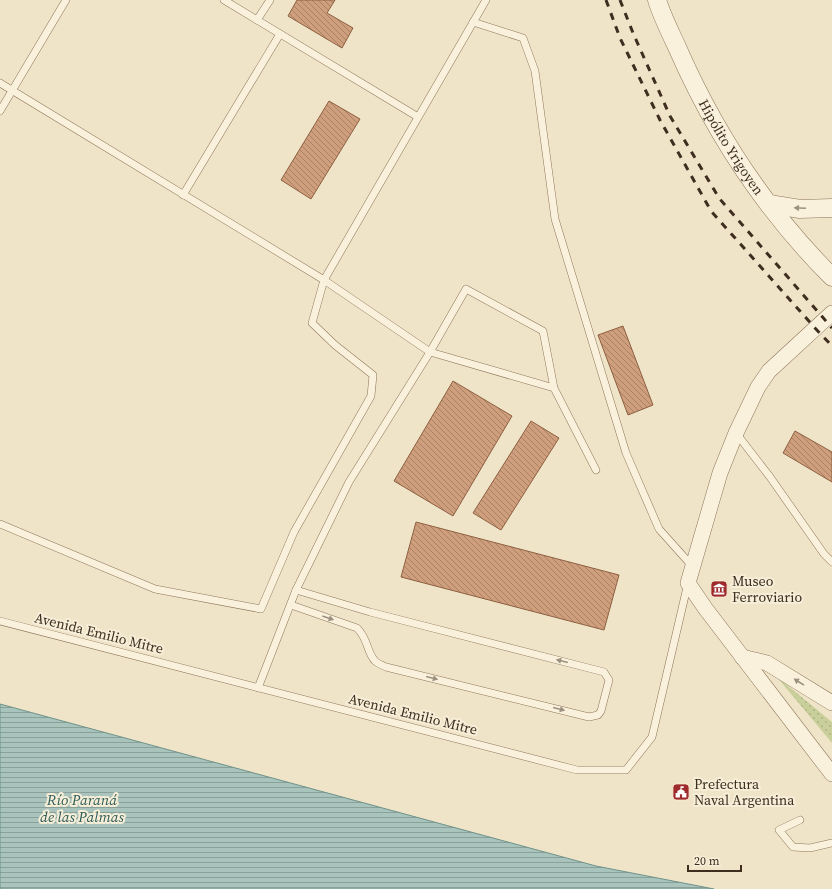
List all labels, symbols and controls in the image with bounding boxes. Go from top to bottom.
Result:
street label: Hipólito Yrigoyen [694,96,769,199]
one-way arrow [793,205,806,211]
place label: Museo Ferroviario [732,571,802,607]
museum icon: Museo Ferroviario [709,579,729,599]
street label: Avenida Emilio Mitre [33,607,165,659]
one-way arrow [322,615,334,621]
one-way arrow [556,658,568,664]
one-way arrow [426,676,439,682]
one-way arrow [793,679,805,686]
street label: Avenida Emilio Mitre [347,688,479,740]
one-way arrow [553,706,565,712]
place label: Prefectura Naval Argentina [694,774,795,810]
public building icon: Prefectura Naval Argentina [671,782,691,802]
water label: Río Paraná de las Palmas [40,789,125,827]
scale bar [688,847,741,873]
text: 20 m [694,853,720,869]

